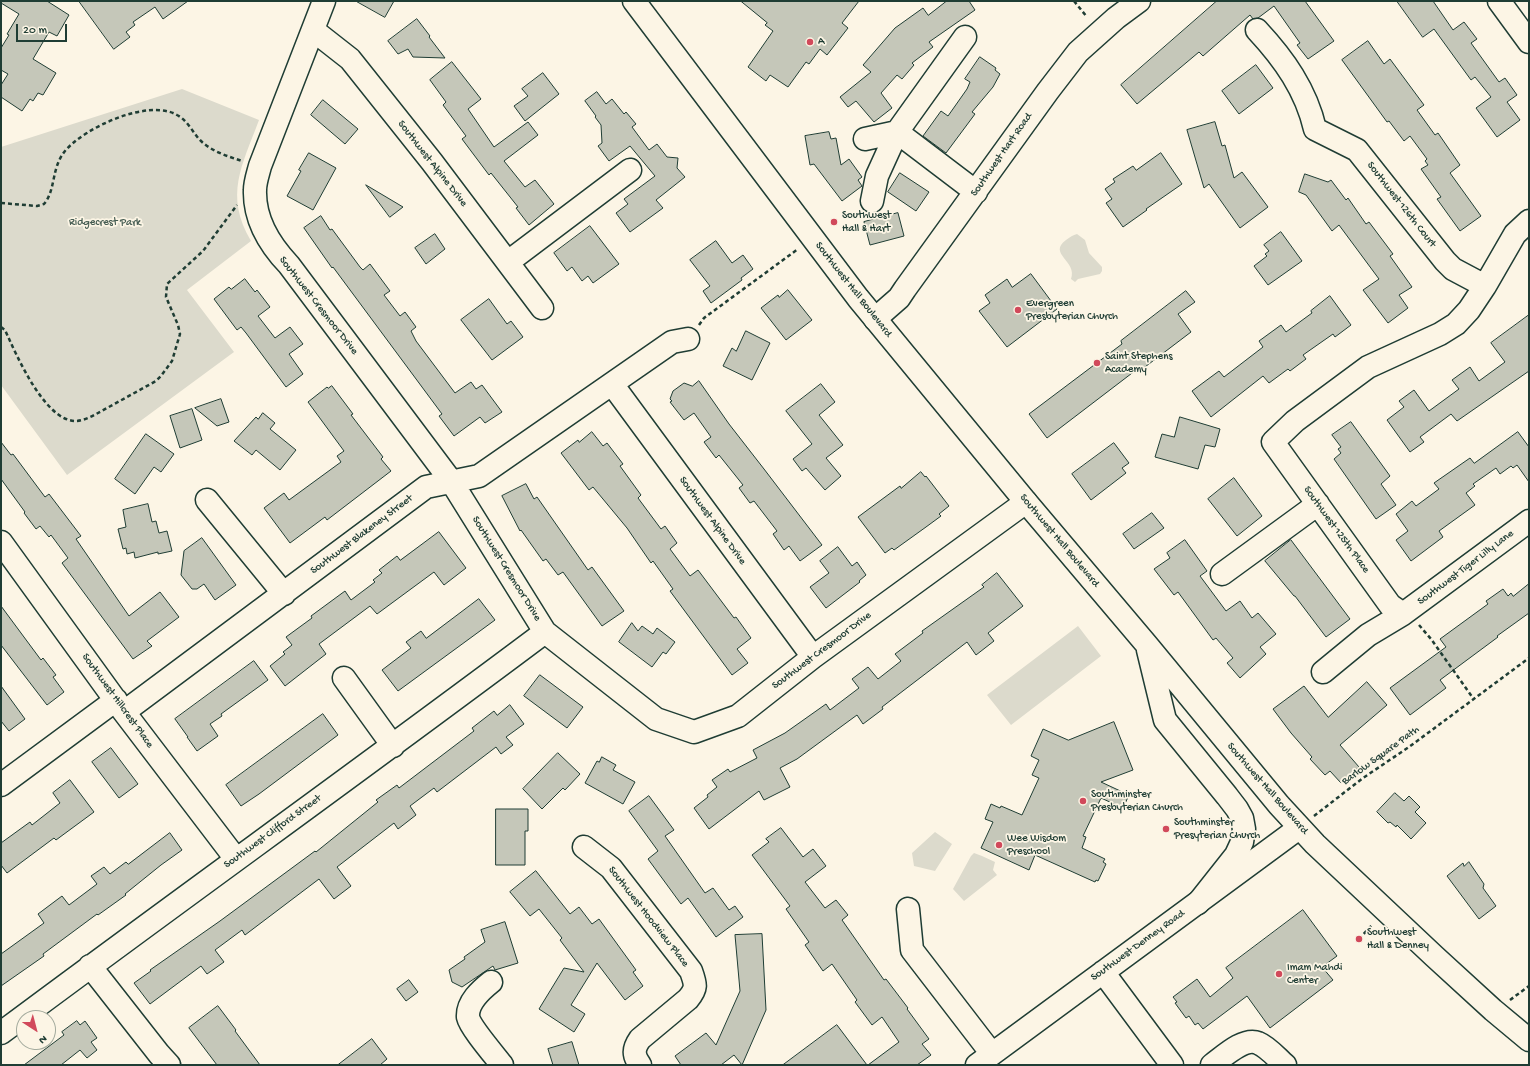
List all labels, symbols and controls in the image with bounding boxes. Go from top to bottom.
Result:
scale bar [18,16,69,42]
text: 20 m [23,24,47,38]
place label: A [818,35,824,49]
marker: A [805,37,815,47]
street label: Southwest Hart Road [968,111,1036,199]
street label: Southwest Alpine Drive [394,118,470,210]
street label: Southwest 126th Court [1363,159,1439,251]
place label: Southwest Hall & Hart [842,209,891,235]
park label: Ridgecrest Park [69,216,141,230]
marker: Southwest Hall & Hart [829,217,839,227]
street label: Southwest Hall Boulevard [812,240,894,340]
street label: Southwest Cresmoor Drive [276,254,360,358]
place label: Evergreen Presbyterian Church [1026,297,1118,323]
marker: Evergreen Presbyterian Church [1013,305,1023,315]
place label: Saint Stephens Academy [1105,350,1172,376]
marker: Saint Stephens Academy [1092,358,1102,368]
street label: Southwest Alpine Drive [676,474,748,568]
street label: Southwest 125th Place [1300,484,1372,576]
street label: Southwest Blakeney Street [308,492,416,578]
street label: Southwest Hall Boulevard [1016,492,1102,590]
street label: Southwest Cresmoor Drive [468,514,544,624]
street label: Southwest Tiger Lilly Lane [1415,527,1517,609]
street label: Southwest Cresmoor Drive [770,609,874,693]
street label: Southwest Hillcrest Place [78,651,156,751]
street label: Barlow Square Path [1340,723,1422,789]
street label: Southwest Hall Boulevard [1223,740,1311,838]
place label: Southminster Presbyterian Church [1091,788,1183,814]
street label: Southwest Clifford Street [222,792,324,872]
marker: Southminster Presbyterian Church [1078,796,1088,806]
place label: Southminster Presyterian Church [1174,816,1260,842]
marker: Southminster Presyterian Church [1161,824,1171,834]
place label: Wee Wisdom Preschool [1007,832,1066,858]
marker: Wee Wisdom Preschool [994,840,1004,850]
street label: Southwest Hoodview Place [605,864,691,970]
street label: Southwest Denney Road [1089,908,1187,984]
place label: Southwest Hall & Denney [1367,926,1429,952]
marker: Southwest Hall & Denney [1354,934,1364,944]
place label: Imam Mahdi Center [1287,961,1342,987]
marker: Imam Mahdi Center [1274,969,1284,979]
north arrow [16,1010,56,1050]
text: N [36,1032,49,1046]

